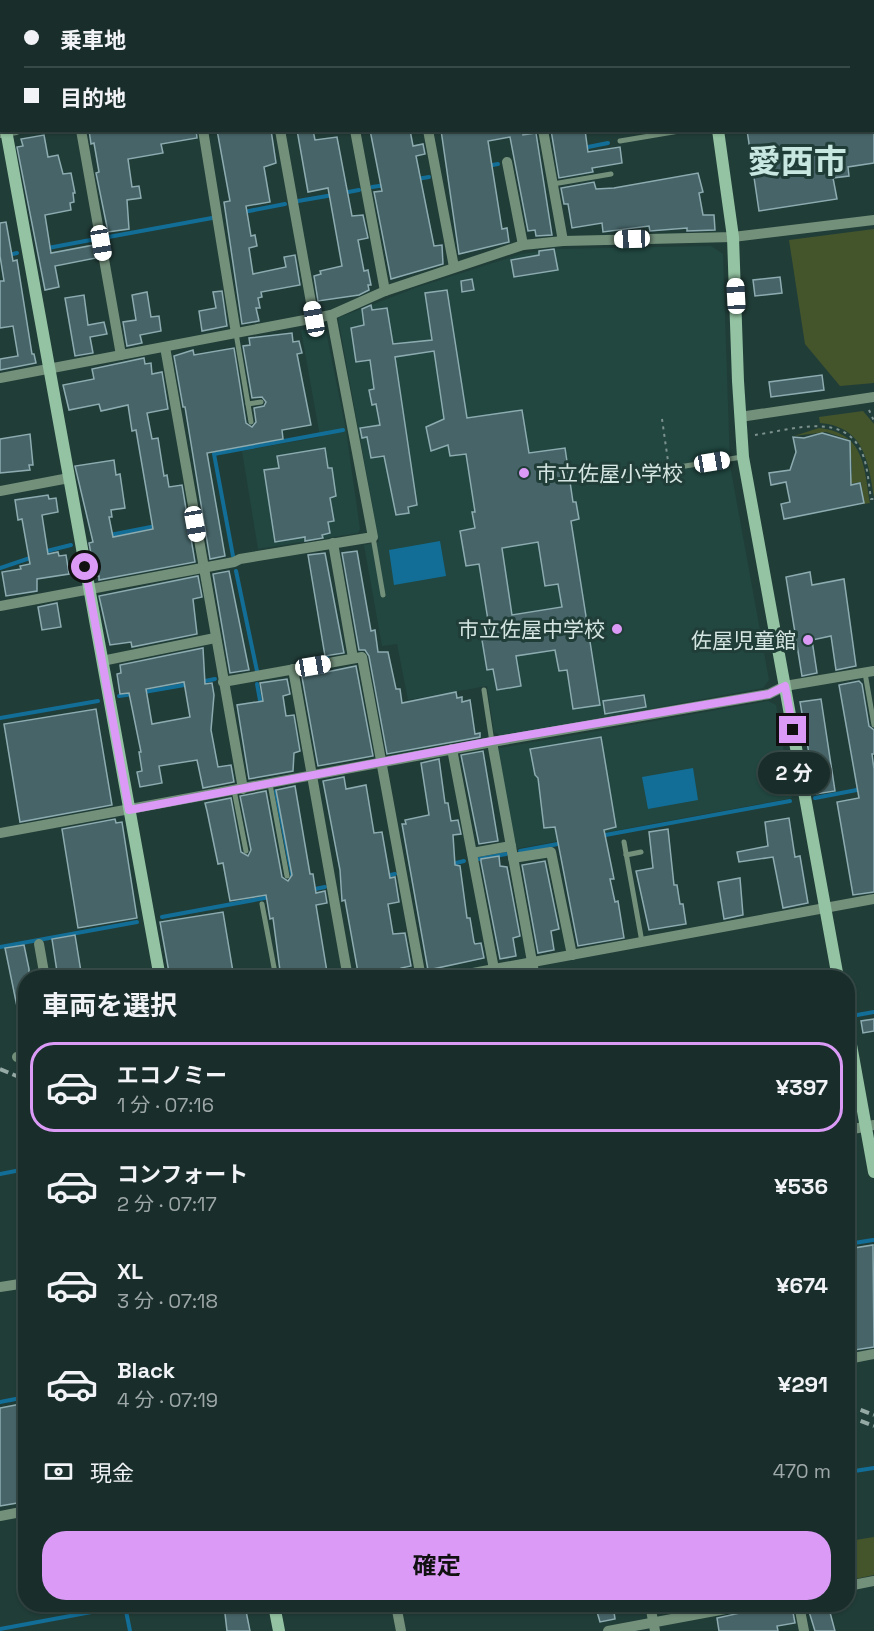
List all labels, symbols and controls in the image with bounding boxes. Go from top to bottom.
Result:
text: 乗車地 [60,26,126,54]
text: 目的地 [60,84,126,112]
district label: 愛西市 [748,141,847,183]
car [89,224,113,262]
car [614,229,650,249]
car [726,278,746,314]
car [302,300,326,338]
car [693,450,731,474]
place label: 市立佐屋小学校 [536,460,683,487]
marker: 市立佐屋小学校 [517,466,531,480]
car [183,505,207,543]
route start [71,553,98,580]
place label: 市立佐屋中学校 [458,616,605,643]
marker: 市立佐屋中学校 [610,622,624,636]
place label: 佐屋児童館 [691,627,796,654]
marker: 佐屋児童館 [801,633,815,647]
car [294,654,332,678]
route end [779,716,806,743]
callout: 2 分 [757,751,829,793]
text: 2 分 [776,760,812,786]
text: 車両を選択 [42,988,177,1023]
icon: car [45,1060,99,1114]
text: エコノミー [117,1061,227,1089]
text: ¥397 [776,1073,828,1101]
text: 1 分 · 07:16 [117,1092,214,1118]
icon: car [45,1159,99,1213]
text: コンフォート [117,1160,248,1188]
text: ¥536 [774,1172,828,1200]
text: 2 分 · 07:17 [117,1191,217,1217]
text: XL [117,1257,143,1285]
icon: car [45,1258,99,1312]
text: ¥674 [776,1271,828,1299]
text: 3 分 · 07:18 [117,1288,218,1314]
text: Black [117,1356,175,1384]
icon: car [45,1357,99,1411]
text: ¥291 [778,1370,828,1398]
text: 4 分 · 07:19 [117,1387,218,1413]
icon: cash [42,1455,75,1488]
text: 470 m [773,1458,831,1484]
text: 現金 [90,1459,134,1487]
button: 確定 [42,1531,831,1600]

